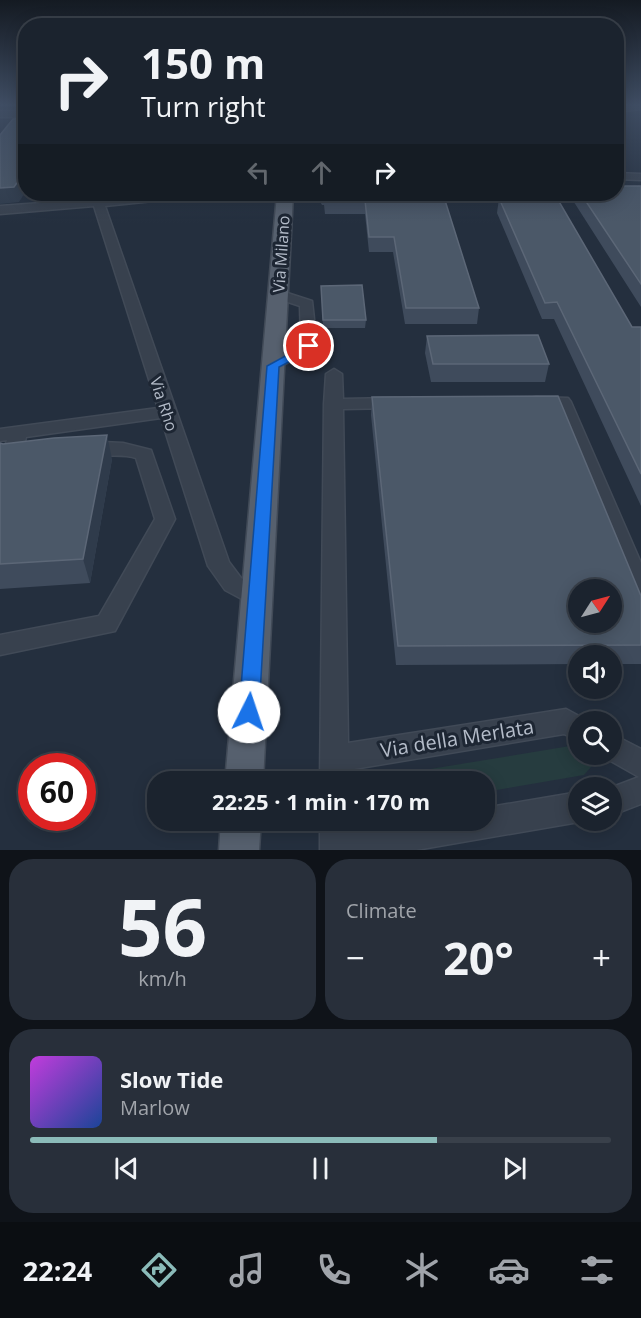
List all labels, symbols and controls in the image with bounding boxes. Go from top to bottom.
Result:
text: 150 m [141,34,265,91]
icon: right [42,42,120,120]
text: Turn right [141,88,266,125]
icon: left [242,156,275,189]
icon: ahead [305,156,338,189]
icon: right [368,156,401,189]
street label: Via Milano [267,215,295,293]
pin [283,320,334,371]
icon: arrive [292,329,325,362]
street label: Via Rho [145,374,183,434]
north arrow [568,579,622,633]
map controls [568,579,622,831]
button: sound [568,645,622,699]
position arrow [217,680,281,744]
button: search [568,711,622,765]
street label: Via della Merlata [378,713,536,763]
speed limit sign: 60 [18,753,96,831]
button: layers [568,777,622,831]
text: 22:25 · 1 min · 170 m [212,786,430,816]
text: 56 [118,873,207,979]
text: Climate [346,897,417,924]
text: 20° [443,927,514,988]
text: − [346,935,365,980]
text: + [592,935,611,980]
text: km/h [138,965,187,992]
text: Slow Tide [120,1064,223,1094]
text: Marlow [120,1094,190,1121]
icon: previous [110,1152,143,1185]
icon: pause [304,1152,337,1185]
icon: next [498,1152,531,1185]
icon: directions [138,1249,180,1291]
icon: music [226,1249,268,1291]
icon: phone [313,1249,355,1291]
icon: climate [401,1249,443,1291]
icon: car [488,1249,530,1291]
icon: filters [576,1249,618,1291]
text: 22:24 [23,1252,92,1289]

